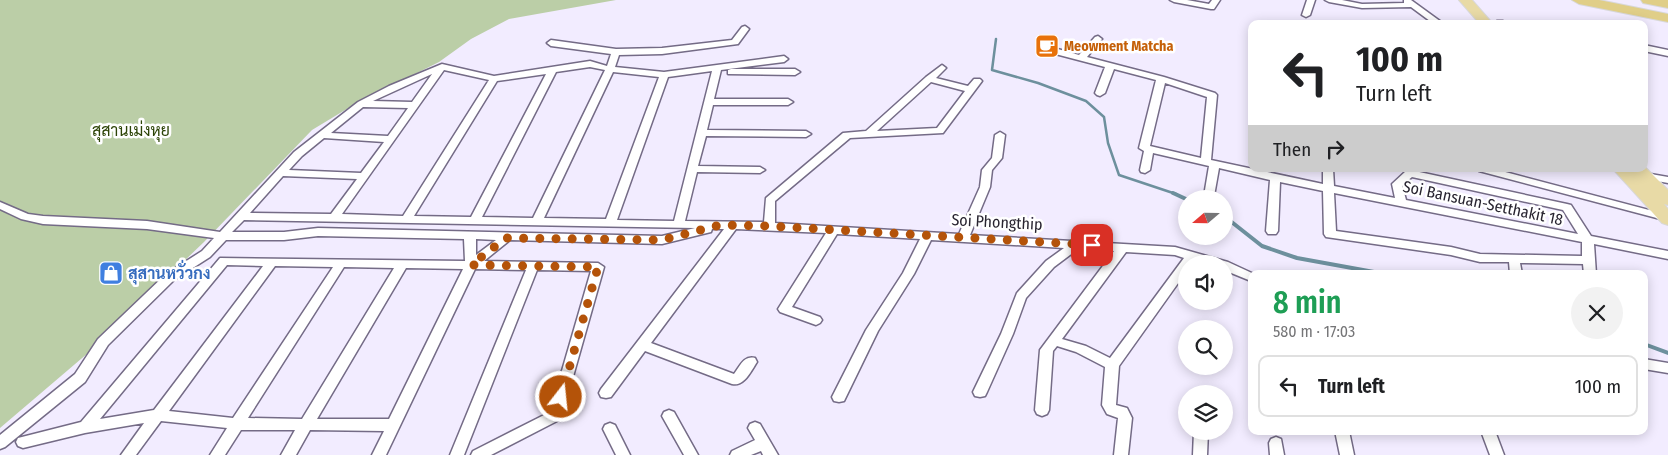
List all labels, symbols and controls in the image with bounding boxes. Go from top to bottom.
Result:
cafe icon: Meowment Matcha [1034,33,1060,59]
place label: Meowment Matcha [1064,38,1173,55]
text: 100 m [1356,38,1443,80]
icon: left [1273,40,1338,105]
text: Turn left [1356,80,1432,107]
park label: สุสานเม่งหุย [92,120,170,142]
icon: right [1321,135,1349,163]
text: Then [1273,138,1311,161]
street label: Soi Bansuan-Setthakit 18 [1401,177,1565,229]
north arrow [1178,190,1232,245]
map controls [1178,190,1233,440]
street label: Soi Phongthip [951,210,1043,234]
pin [1071,224,1113,266]
icon: arrive [1078,231,1106,259]
button: sound [1178,255,1233,310]
place label: สุสานหวั่วกง [128,259,210,285]
shop icon: สุสานหวั่วกง [98,260,124,286]
text: 8 min [1273,285,1342,321]
button: close [1571,287,1623,339]
button: search [1178,320,1233,375]
text: 580 m · 17:03 [1273,322,1355,341]
position arrow [534,370,586,422]
icon: left [1275,372,1303,400]
text: Turn left [1318,375,1385,398]
text: 100 m [1575,375,1621,398]
button: layers [1178,385,1233,440]

